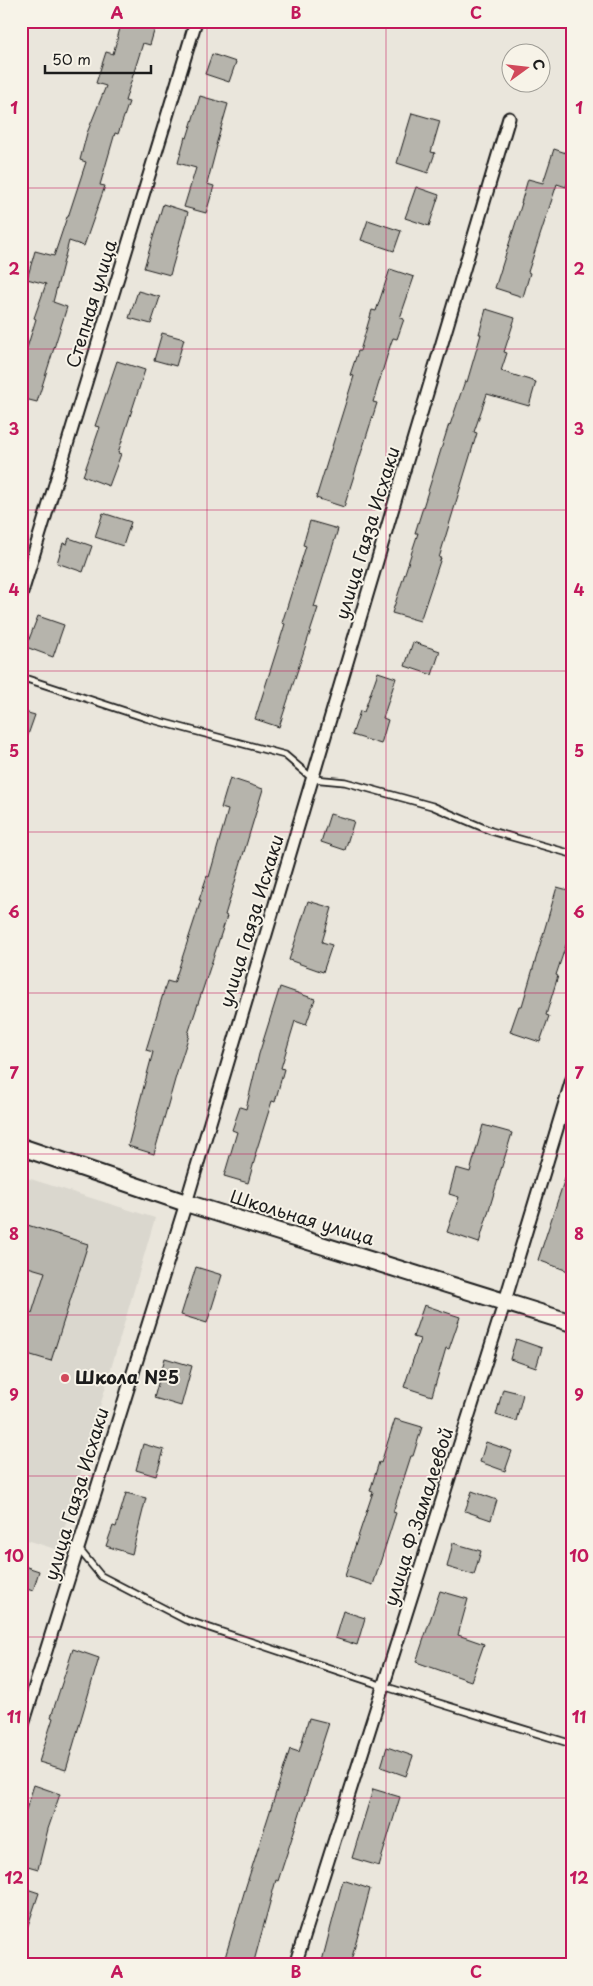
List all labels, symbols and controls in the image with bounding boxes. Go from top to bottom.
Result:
text: A [111,0,124,24]
text: B [291,0,302,24]
text: C [470,0,482,24]
scale bar [45,42,151,74]
north arrow [500,42,550,92]
text: 50 m [52,47,91,70]
text: С [528,57,551,72]
text: 1 [10,95,18,119]
text: 1 [575,95,583,119]
street label: Степная улица [58,235,123,371]
text: 2 [8,256,20,280]
text: 2 [573,256,585,280]
text: 3 [9,416,19,440]
text: 3 [574,416,584,440]
street label: улица Гаяза Исхаки [327,443,406,622]
text: 4 [9,577,20,601]
text: 4 [574,577,585,601]
text: 5 [9,738,19,762]
text: 5 [574,738,584,762]
street label: улица Гаяза Исхаки [211,831,290,1010]
text: 6 [8,899,20,923]
text: 6 [573,899,585,923]
text: 7 [9,1060,19,1084]
text: 7 [574,1060,584,1084]
street label: Школьная улица [227,1182,378,1252]
text: 8 [9,1221,19,1245]
text: 8 [574,1221,584,1245]
place label: Школа №5 [75,1363,179,1390]
marker: Школа №5 [59,1372,71,1384]
text: 9 [9,1382,19,1406]
text: 9 [574,1382,584,1406]
street label: улица Гаяза Исхаки [36,1404,115,1583]
street label: улица Ф.Замалеевой [376,1424,459,1609]
text: 10 [4,1543,24,1567]
text: 10 [569,1543,589,1567]
text: 11 [7,1704,21,1728]
text: 11 [572,1704,586,1728]
text: 12 [5,1865,23,1889]
text: 12 [570,1865,588,1889]
text: A [111,1959,124,1983]
text: B [291,1959,302,1983]
text: C [470,1959,482,1983]

